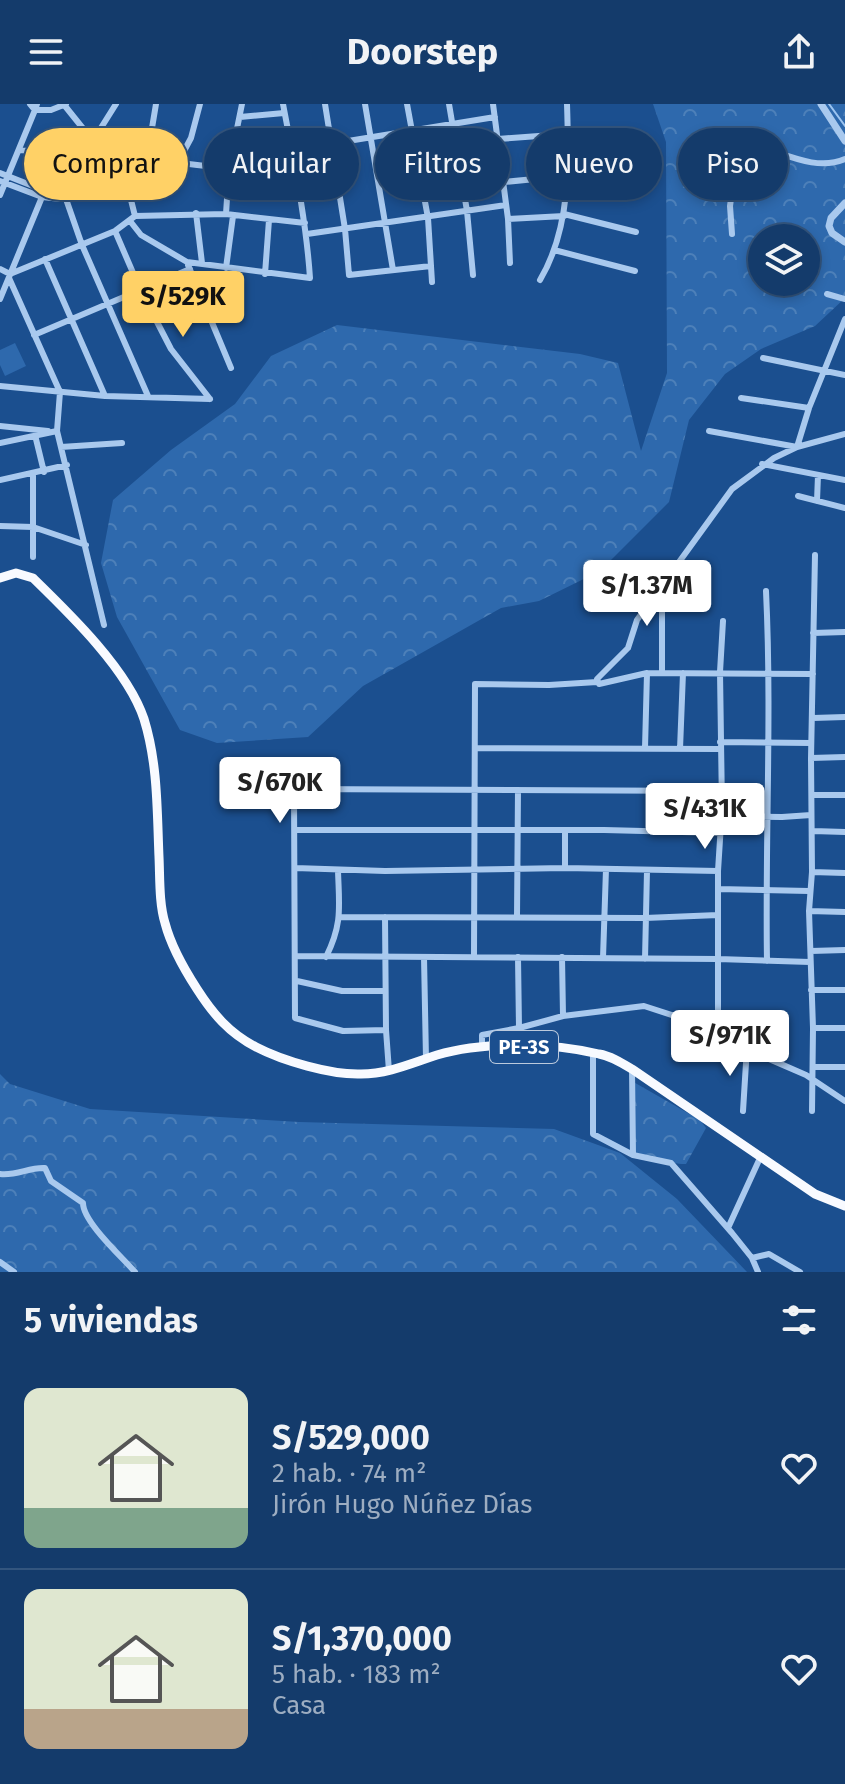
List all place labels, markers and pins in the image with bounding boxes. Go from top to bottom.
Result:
pin: S/529K [118,271,248,339]
pin: S/1.37M [573,560,721,628]
pin: S/670K [215,757,345,825]
pin: S/431K [640,783,770,851]
pin: S/971K [665,1010,795,1078]

